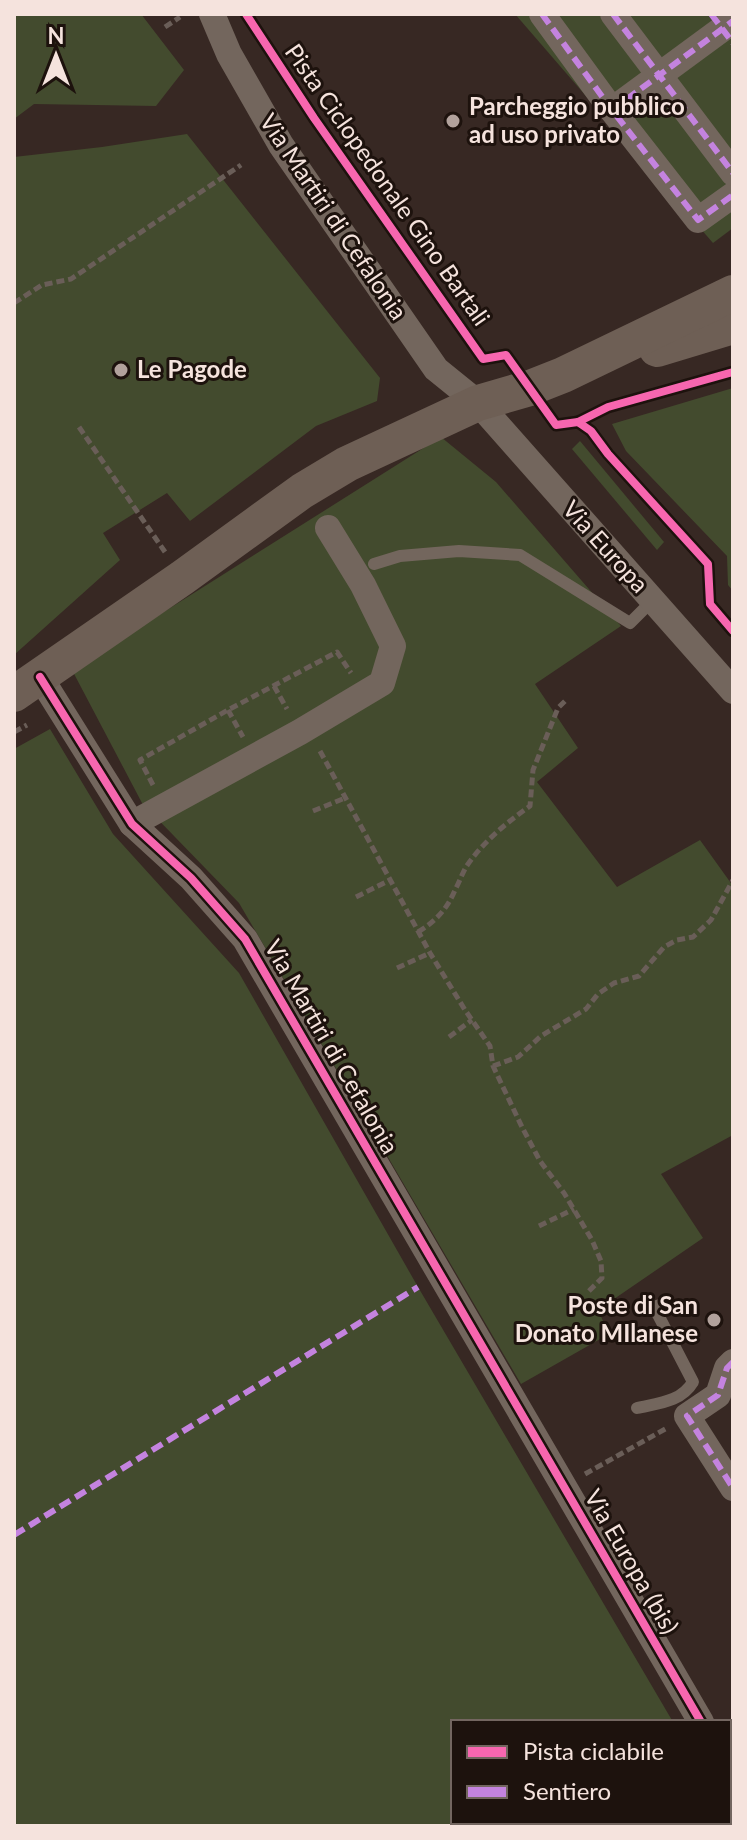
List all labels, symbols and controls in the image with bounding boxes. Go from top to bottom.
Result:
north arrow [16,16,96,96]
text: N [48,22,64,49]
street label: Pista Ciclopedonale Gino Bartali [280,38,497,330]
place label: Parcheggio pubblico ad uso privato [469,91,685,148]
street label: Via Martiri di Cefalonia [254,108,414,325]
marker: Parcheggio pubblico ad uso privato [444,112,462,130]
place label: Le Pagode [137,354,247,383]
marker: Le Pagode [112,361,130,379]
street label: Via Europa [557,494,655,598]
street label: Via Martiri di Cefalonia [259,934,405,1158]
place label: Poste di San Donato MIlanese [515,1290,698,1347]
marker: Poste di San Donato MIlanese [705,1311,723,1329]
street label: Via Europa (bis) [579,1484,685,1639]
legend [451,1720,731,1824]
text: Pista ciclabile [523,1736,664,1765]
text: Sentiero [523,1776,611,1805]

